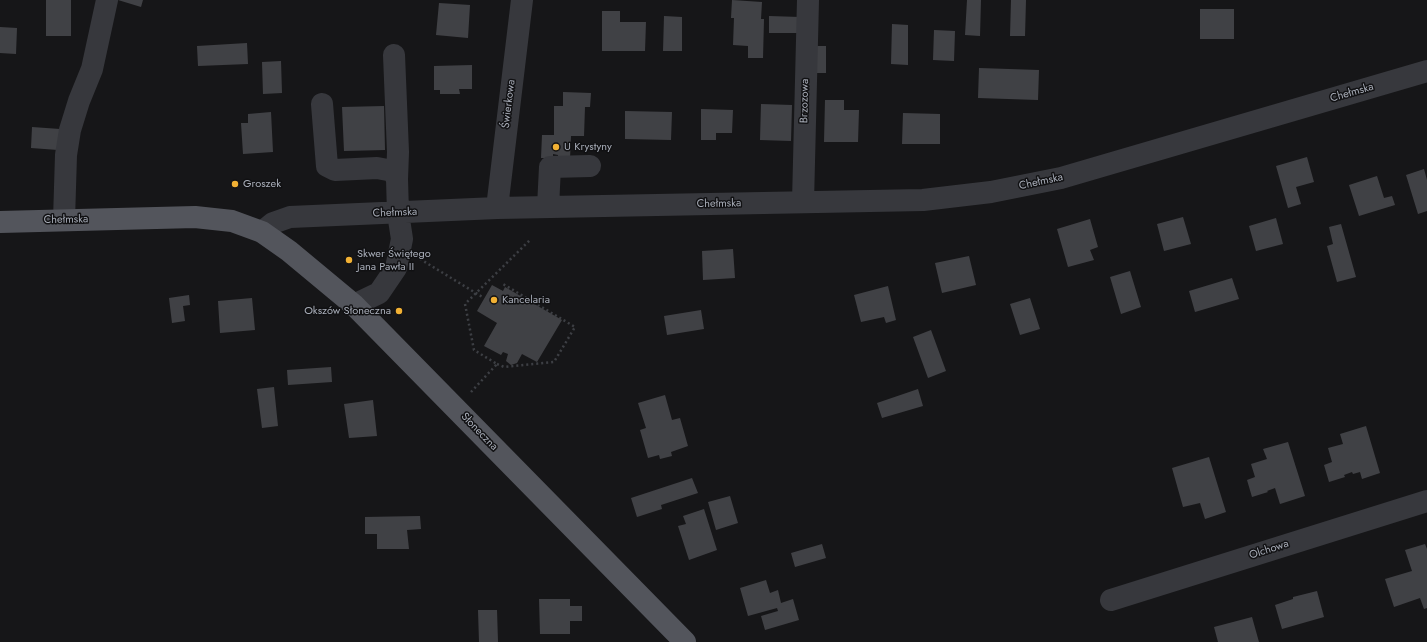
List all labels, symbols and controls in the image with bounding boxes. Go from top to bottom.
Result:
street label: Świerkowa [499,79,519,129]
street label: Brzozowa [798,79,812,123]
street label: Chełmska [1329,81,1375,105]
place label: U Krystyny [564,140,612,154]
marker: U Krystyny [551,142,561,152]
street label: Chełmska [1018,171,1064,193]
place label: Groszek [243,177,281,191]
marker: Groszek [230,179,240,189]
street label: Chełmska [697,197,741,211]
street label: Chełmska [372,206,418,220]
street label: Chełmska [44,213,88,227]
place label: Skwer Świętego Jana Pawła II [357,247,431,273]
marker: Skwer Świętego Jana Pawła II [344,255,354,265]
place label: Kancelaria [502,293,550,307]
marker: Kancelaria [489,295,499,305]
place label: Okszów Słoneczna [304,304,391,318]
marker: Okszów Słoneczna [394,306,404,316]
street label: Słoneczna [458,410,500,454]
street label: Olchowa [1248,537,1290,563]

